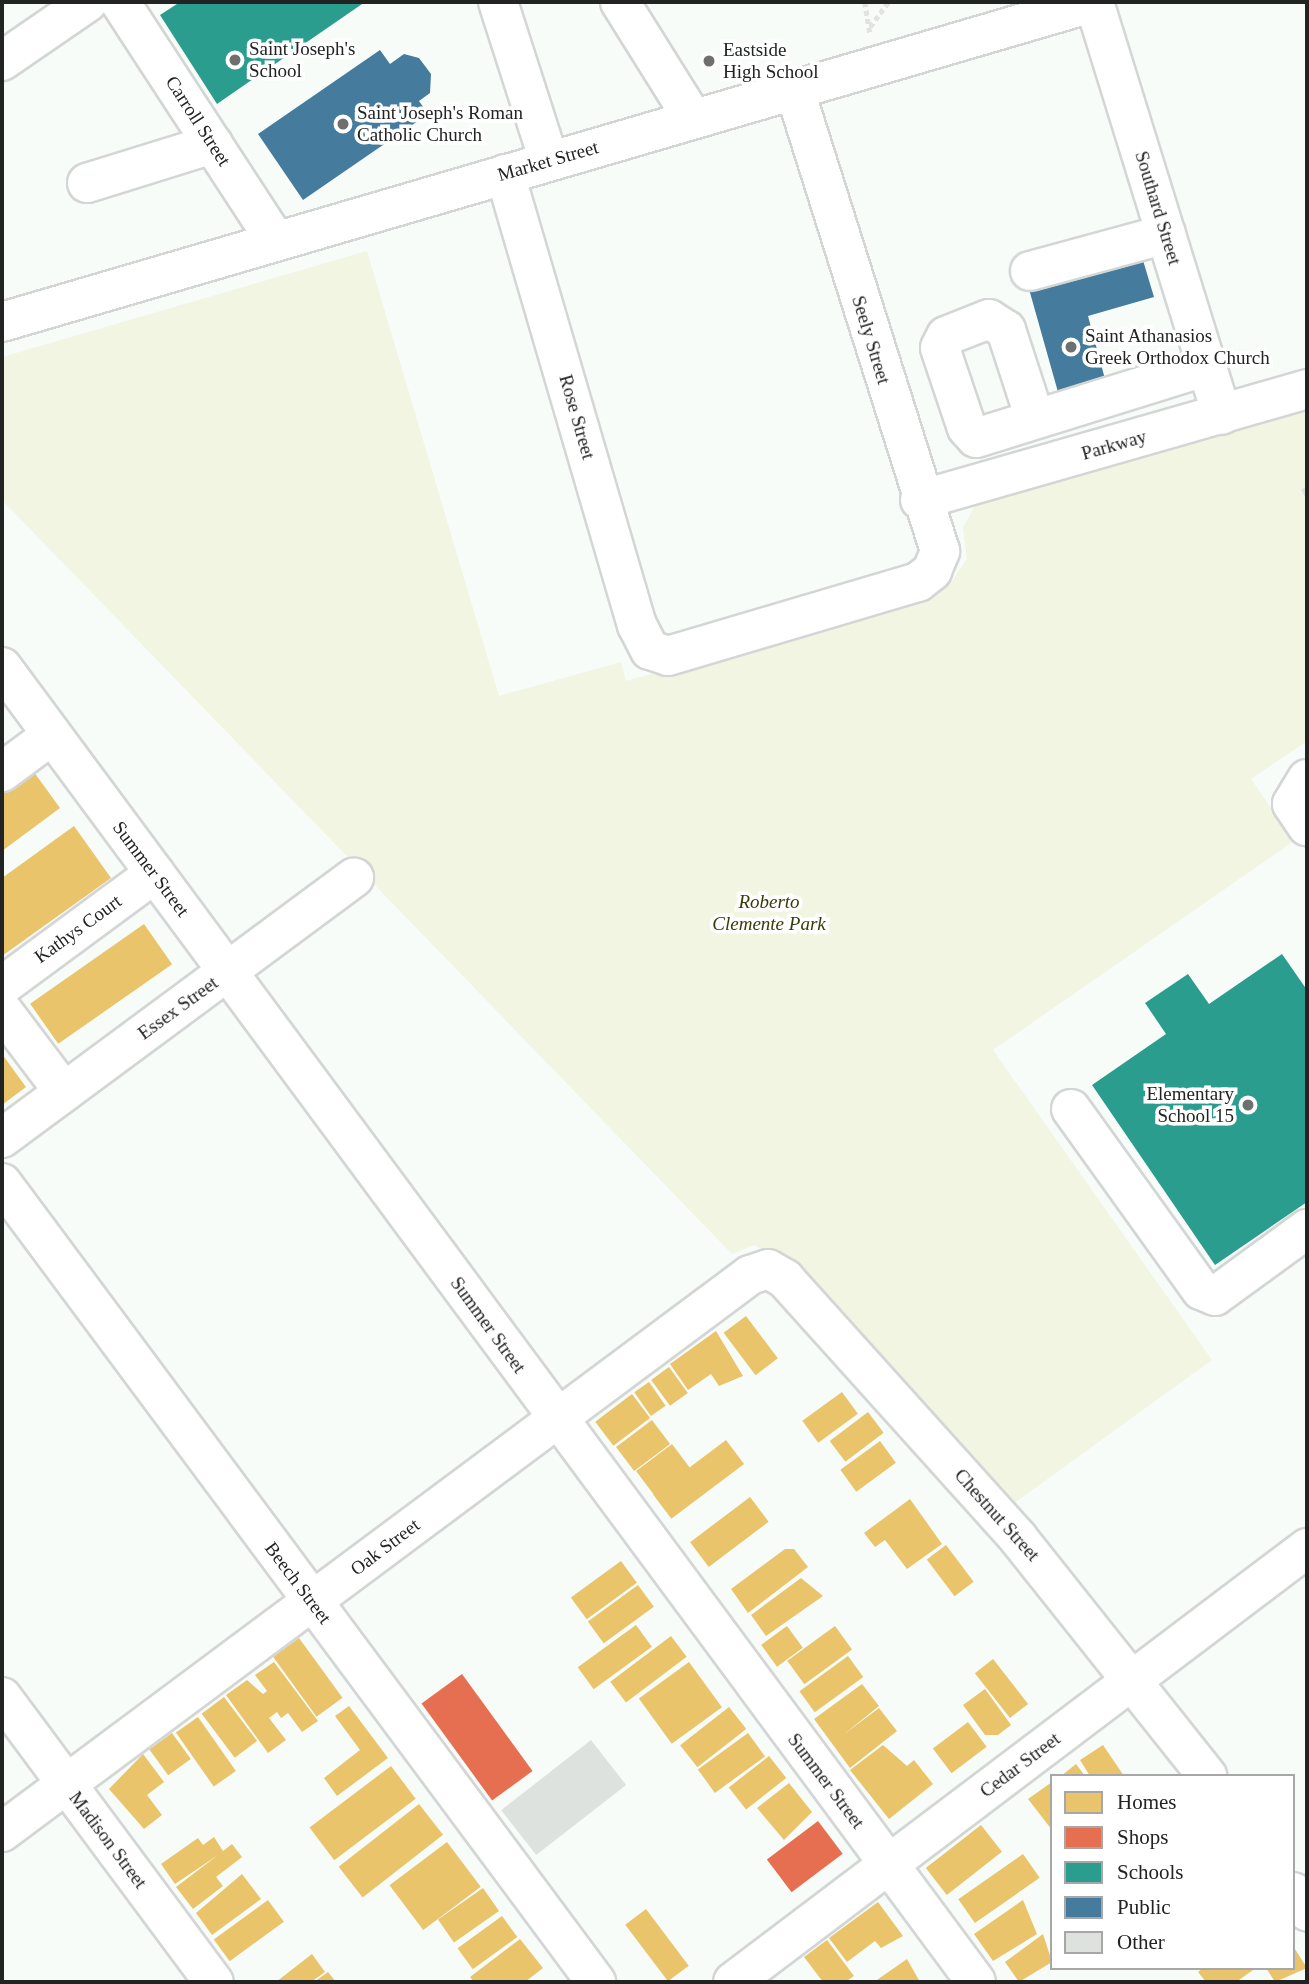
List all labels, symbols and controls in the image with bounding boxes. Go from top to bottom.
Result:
place label: Saint Joseph's School [249,38,355,82]
place label: Eastside High School [723,39,819,83]
marker: Saint Joseph's School [227,52,243,68]
marker: Eastside High School [701,53,717,69]
street label: Carroll Street [160,72,236,170]
place label: Saint Joseph's Roman Catholic Church [357,102,523,146]
marker: Saint Joseph's Roman Catholic Church [335,116,351,132]
street label: Market Street [495,136,601,186]
street label: Southard Street [1130,148,1186,268]
street label: Seely Street [847,293,895,387]
place label: Saint Athanasios Greek Orthodox Church [1085,325,1270,369]
marker: Saint Athanasios Greek Orthodox Church [1063,339,1079,355]
street label: Rose Street [554,372,600,462]
street label: Parkway [1079,425,1149,465]
street label: Summer Street [108,817,194,921]
street label: Kathys Court [30,890,126,968]
park label: Roberto Clemente Park [712,891,826,935]
street label: Essex Street [134,971,222,1045]
place label: Elementary School 15 [1146,1083,1234,1127]
marker: Elementary School 15 [1240,1097,1256,1113]
street label: Summer Street [445,1272,531,1378]
street label: Chestnut Street [950,1464,1044,1566]
street label: Oak Street [346,1514,424,1580]
street label: Beech Street [260,1538,336,1628]
street label: Cedar Street [975,1727,1065,1803]
street label: Summer Street [783,1729,869,1833]
legend [1050,1774,1295,1970]
street label: Madison Street [64,1787,152,1893]
text: Homes [1117,1790,1177,1814]
text: Shops [1117,1825,1168,1849]
text: Schools [1117,1860,1184,1884]
text: Public [1117,1895,1171,1919]
text: Other [1117,1930,1165,1954]

